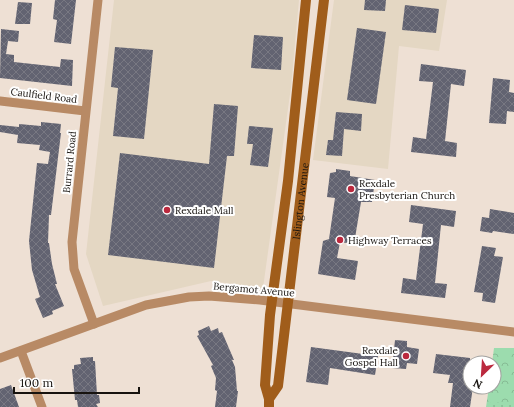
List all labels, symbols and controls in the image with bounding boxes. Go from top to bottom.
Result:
street label: Caulfield Road [10,85,78,106]
street label: Burrard Road [60,131,79,194]
street label: Islington Avenue [289,161,312,240]
place label: Rexdale Presbyterian Church [359,177,455,202]
marker: Rexdale Presbyterian Church [346,184,356,194]
place label: Rexdale Mall [175,204,234,217]
marker: Rexdale Mall [162,205,172,215]
place label: Highway Terraces [348,234,432,247]
marker: Highway Terraces [335,235,345,245]
street label: Bergamot Avenue [213,279,296,300]
place label: Rexdale Gospel Hall [345,344,399,369]
marker: Rexdale Gospel Hall [401,351,411,361]
north arrow [462,355,502,395]
scale bar [14,369,139,395]
text: 100 m [20,375,53,390]
text: N [471,376,485,392]

